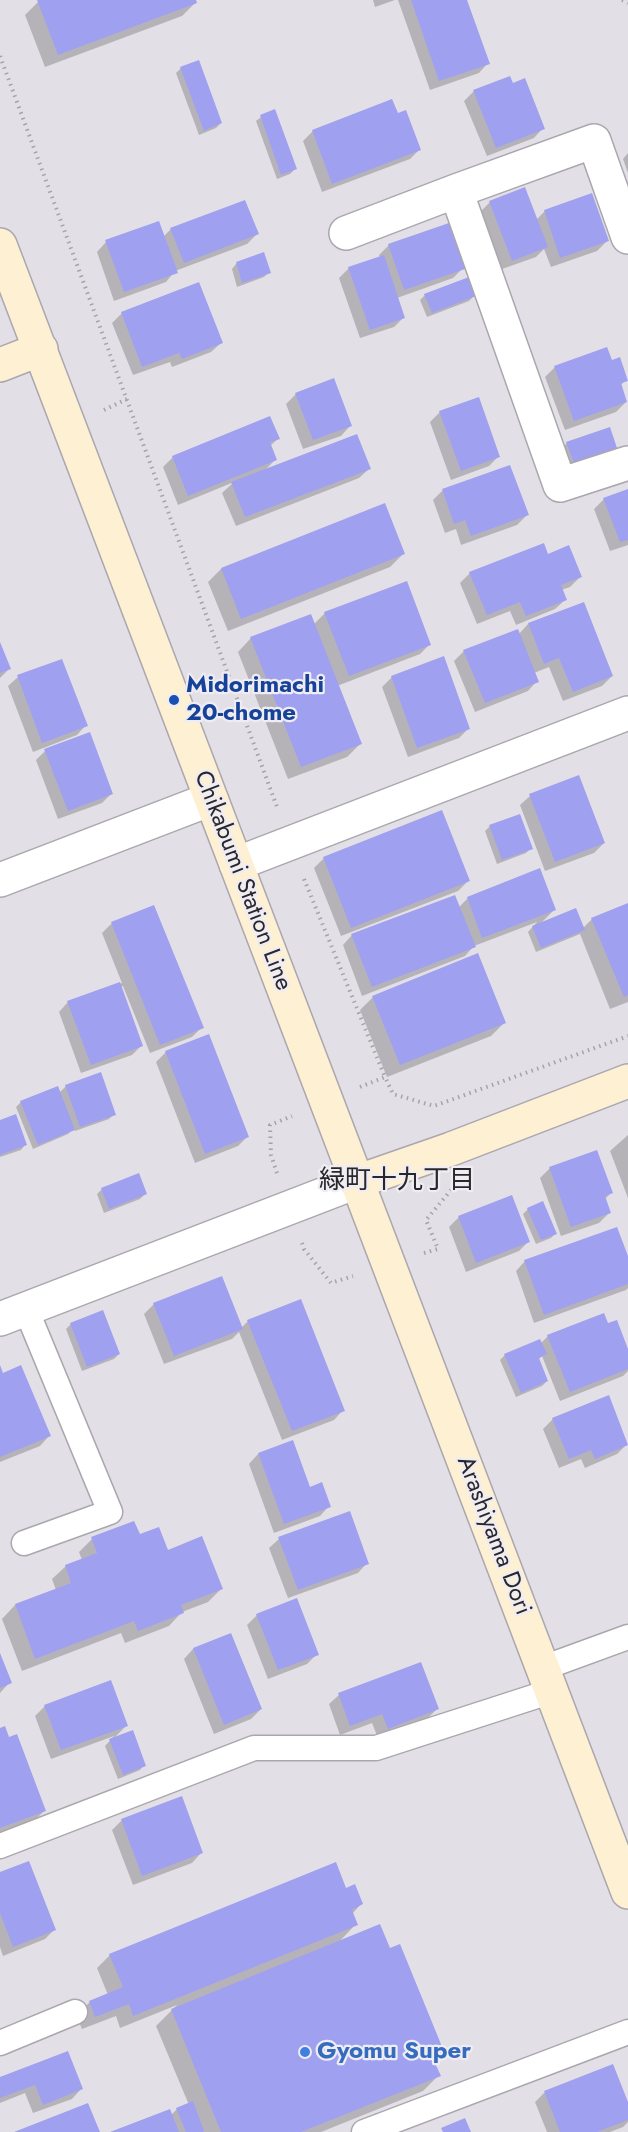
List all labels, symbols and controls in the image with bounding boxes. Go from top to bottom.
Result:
place label: Midorimachi 20-chome [186,672,324,728]
marker: Midorimachi 20-chome [167,693,181,707]
street label: Chikabumi Station Line [187,767,297,995]
district label: 緑町十九丁目 [319,1166,475,1198]
street label: Arashiyama Dori [450,1453,536,1619]
place label: Gyomu Super [317,2038,471,2066]
marker: Gyomu Super [298,2045,312,2059]

